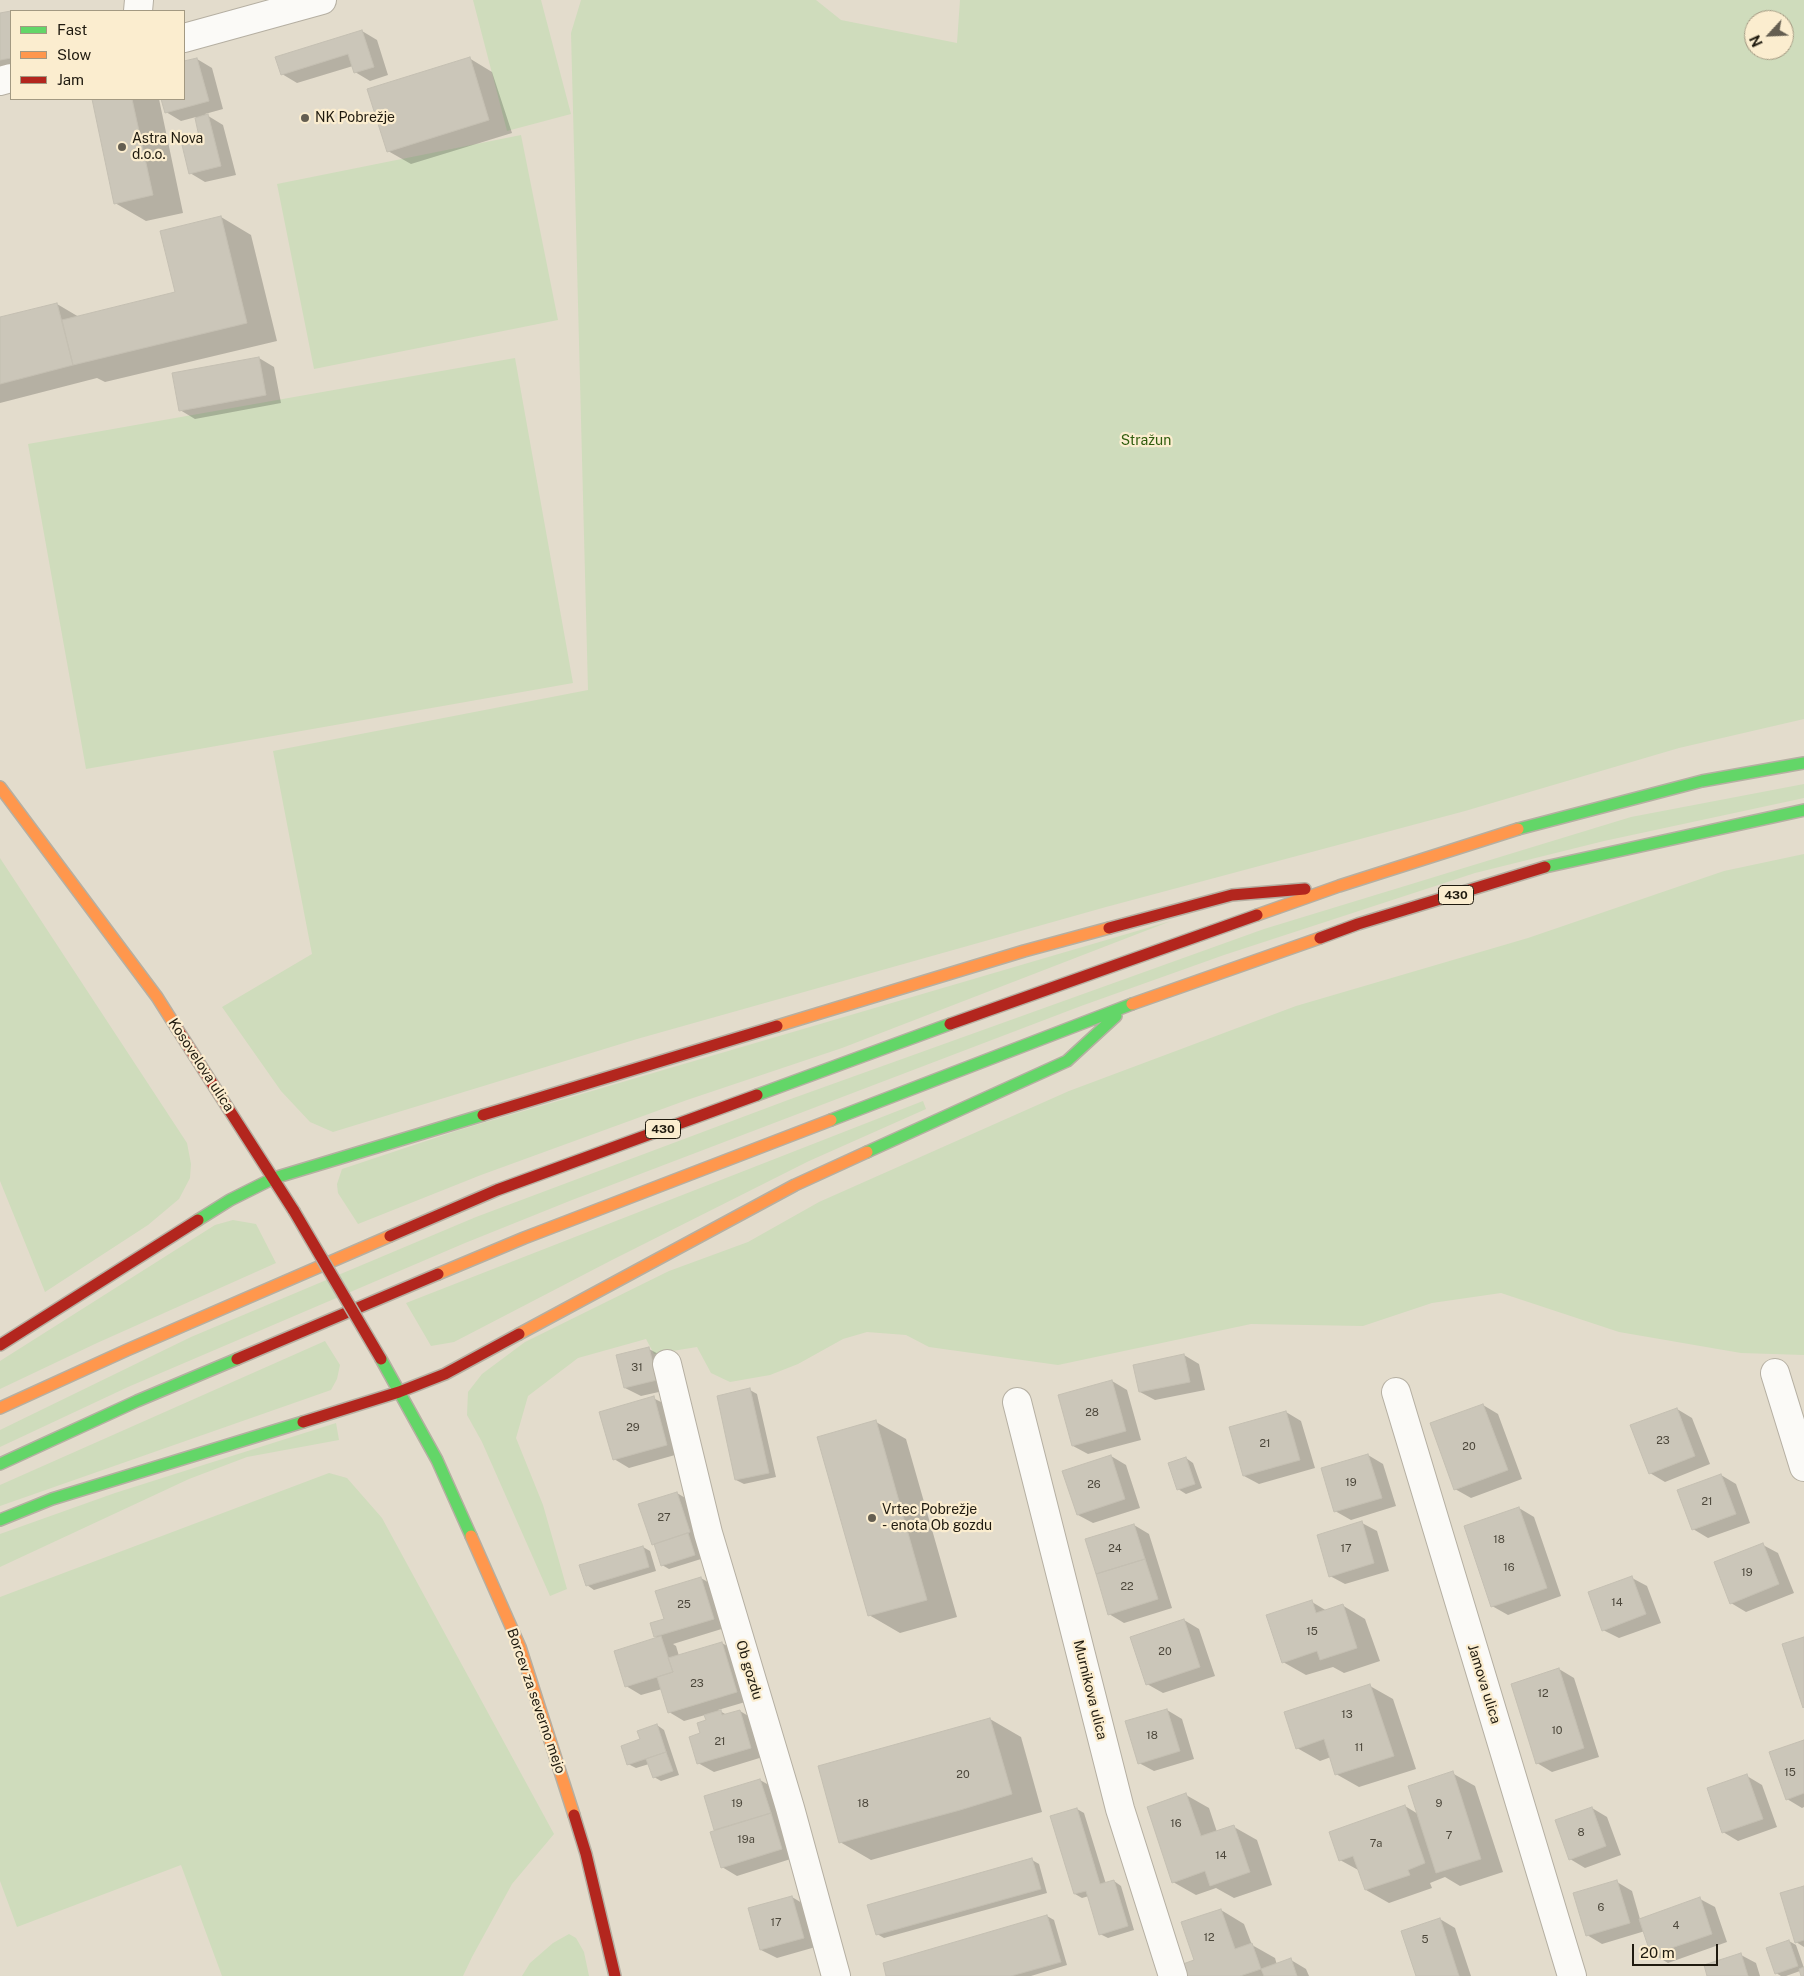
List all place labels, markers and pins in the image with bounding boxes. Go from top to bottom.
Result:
place label: NK Pobrežje [315,110,395,126]
marker: NK Pobrežje [299,112,311,124]
place label: Astra Nova d.o.o. [132,131,203,164]
marker: Astra Nova d.o.o. [116,141,128,153]
place label: Vrtec Pobrežje - enota Ob gozdu [882,1502,992,1534]
marker: Vrtec Pobrežje - enota Ob gozdu [866,1512,878,1524]

